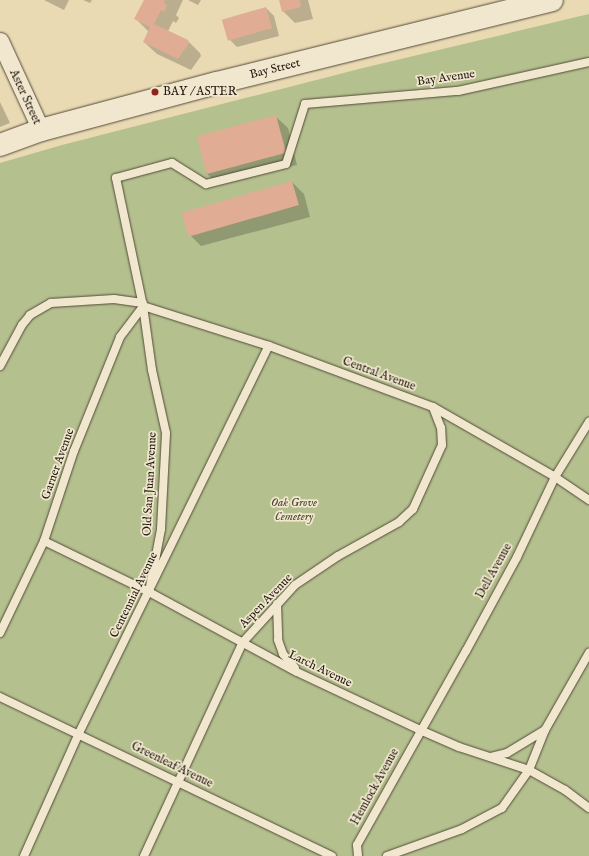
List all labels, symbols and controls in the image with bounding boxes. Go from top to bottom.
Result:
street label: Bay Street [248,56,302,82]
street label: Aster Street [6,67,44,127]
street label: Bay Avenue [416,67,476,89]
place label: BAY / ASTER [163,85,237,99]
marker: BAY / ASTER [150,87,160,97]
street label: Central Avenue [340,354,418,394]
street label: Garner Avenue [38,426,78,502]
street label: Old San Juan Avenue [140,432,160,536]
park label: Oak Grove Cemetery [271,496,317,524]
street label: Dell Avenue [473,541,515,601]
street label: Centennial Avenue [107,550,161,640]
street label: Aspen Avenue [237,571,295,631]
street label: Larch Avenue [286,647,354,691]
street label: Greenleaf Avenue [129,739,215,791]
street label: Hemlock Avenue [348,746,402,828]

